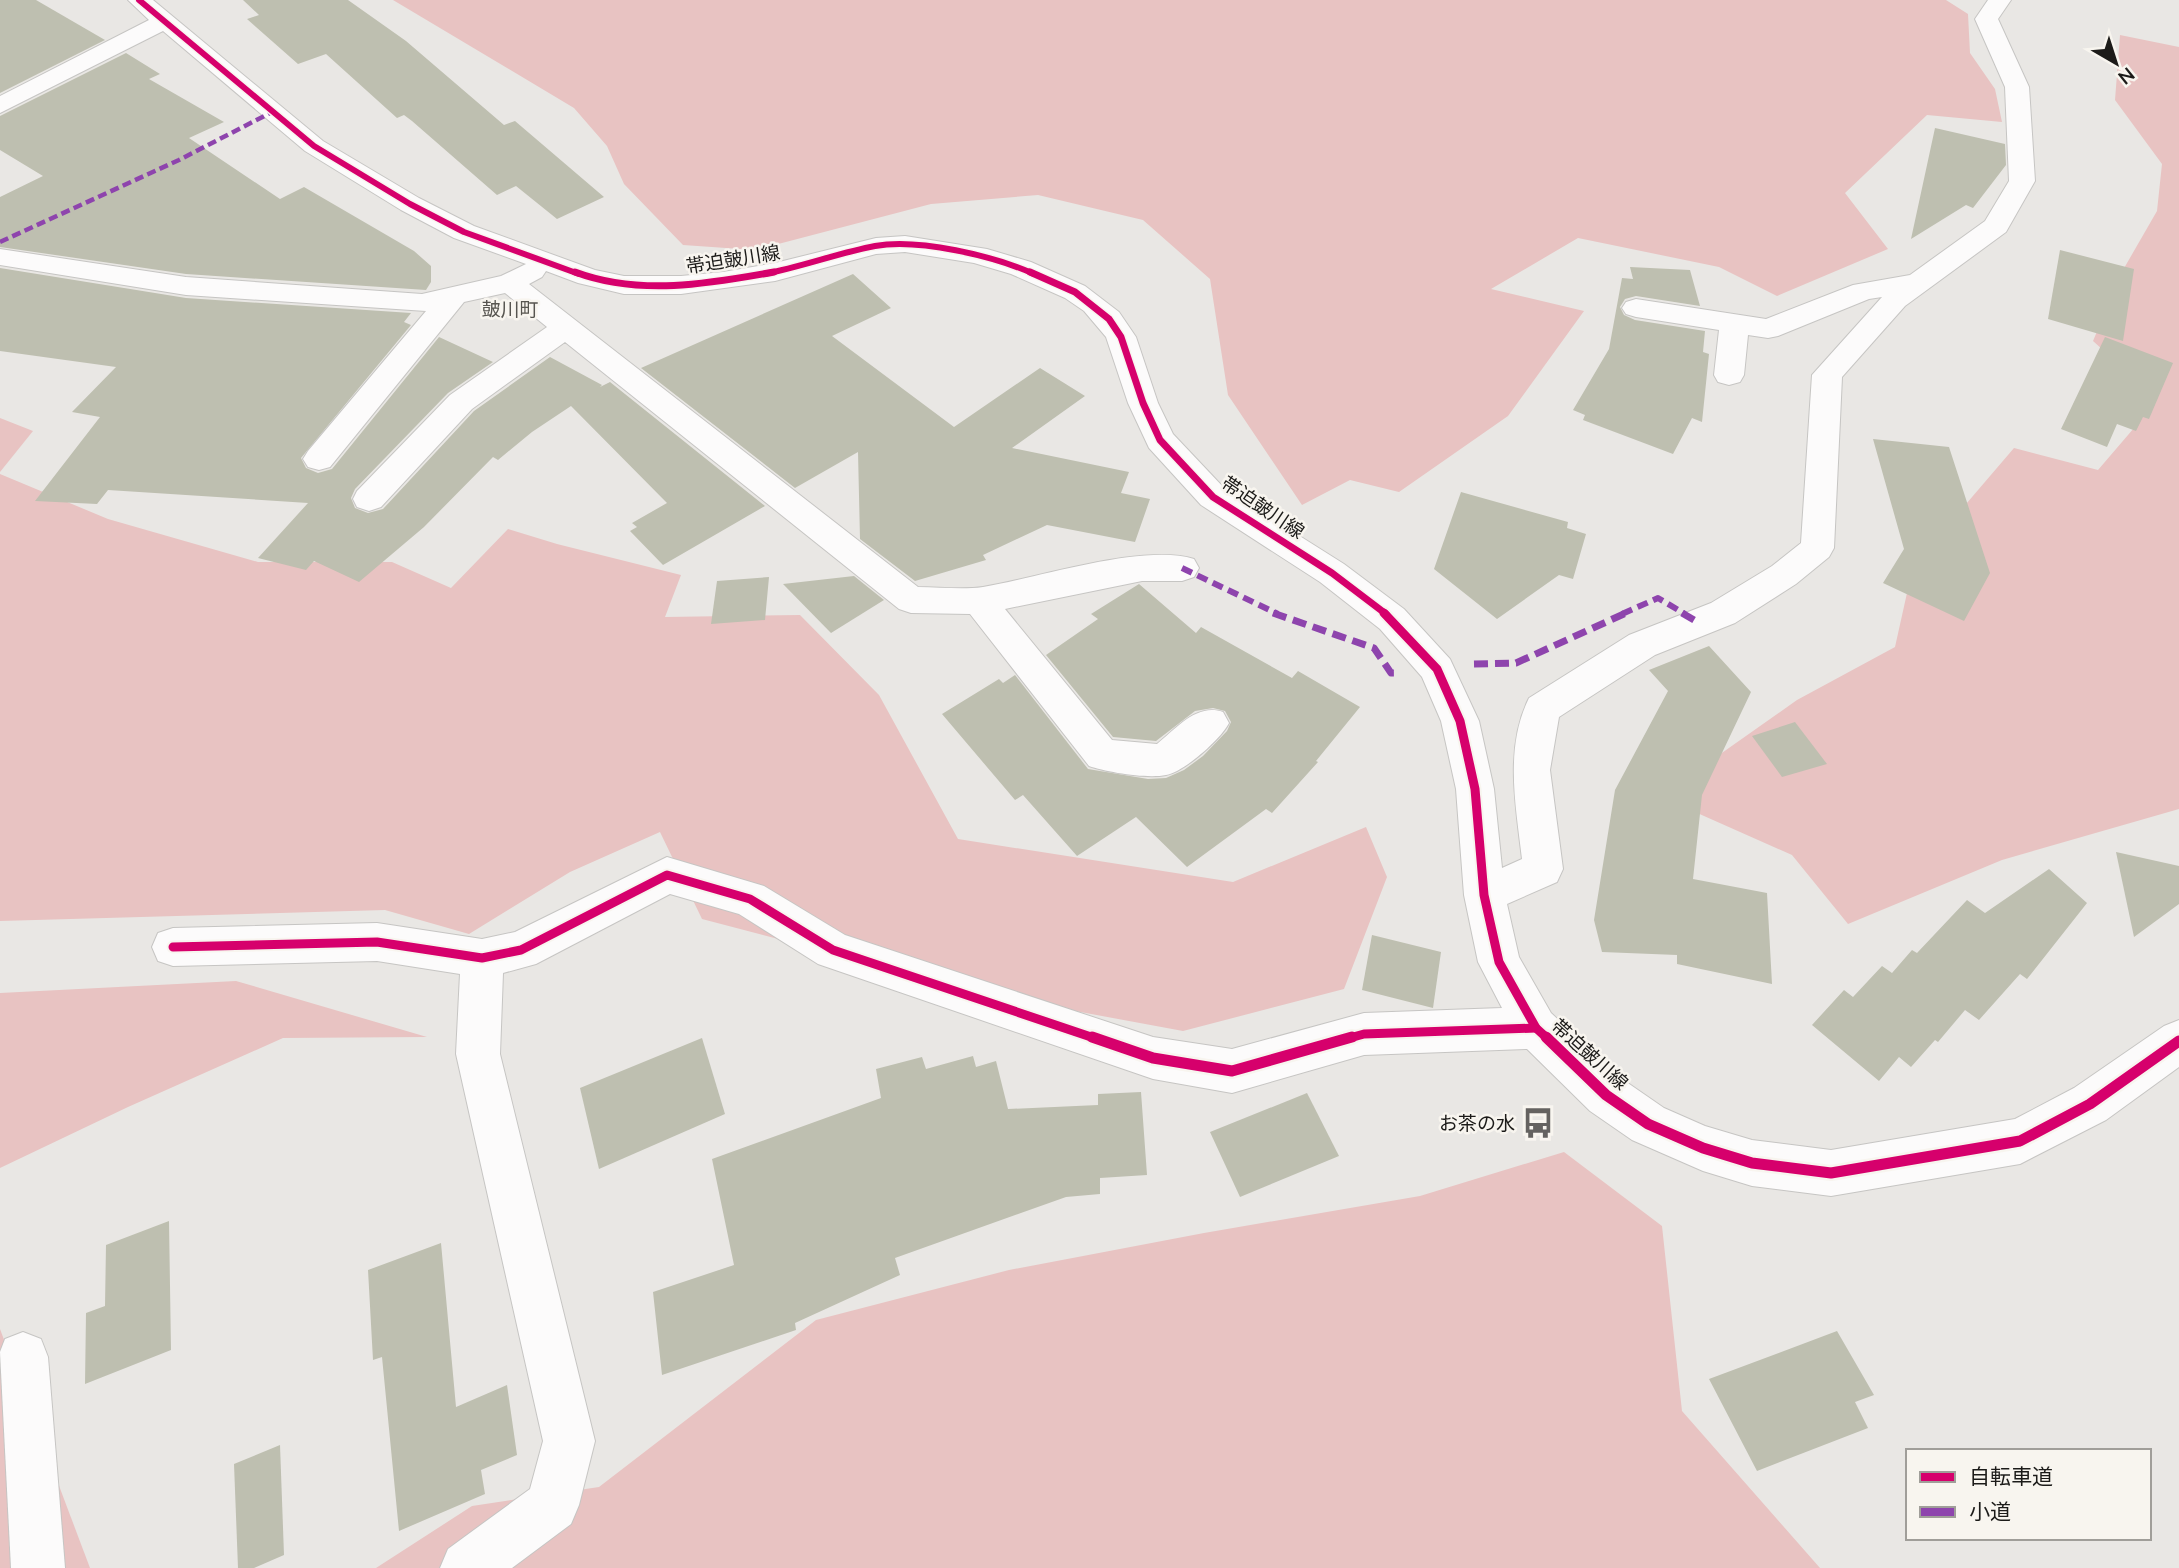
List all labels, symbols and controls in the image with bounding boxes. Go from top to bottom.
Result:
north arrow [2081,28,2151,98]
text: N [2114,62,2140,90]
street label: 帯迫皷川線 [684,240,782,278]
district label: 皷川町 [481,297,539,321]
street label: 帯迫皷川線 [1217,470,1309,544]
street label: 帯迫皷川線 [1547,1013,1633,1095]
bus stop icon: お茶の水 [1521,1106,1555,1140]
place label: お茶の水 [1439,1111,1515,1135]
legend [1906,1449,2151,1540]
text: 自転車道 [1969,1463,2053,1489]
text: 小道 [1969,1498,2011,1524]

